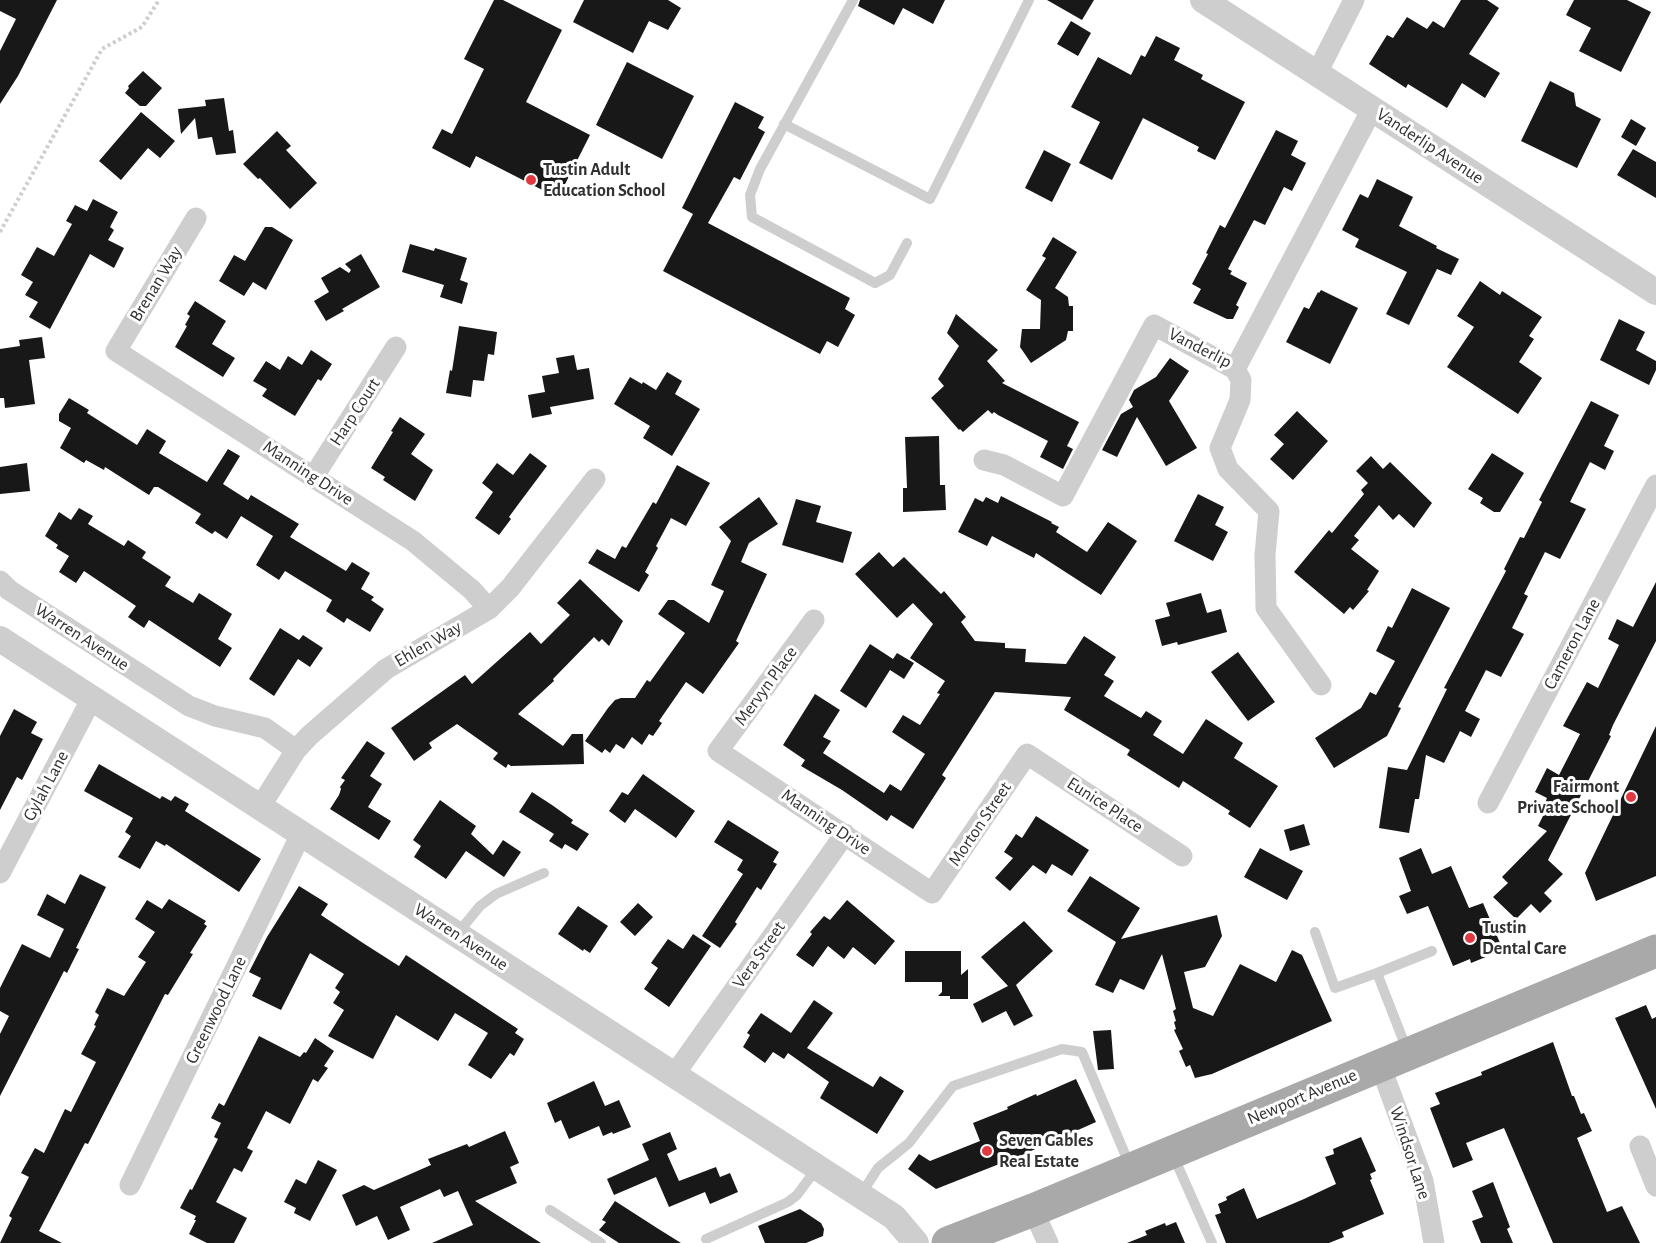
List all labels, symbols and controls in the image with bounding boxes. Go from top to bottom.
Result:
street label: Vanderlip Avenue [1372,103,1488,189]
place label: Tustin Adult Education School [543,159,666,201]
marker: Tustin Adult Education School [524,173,538,187]
street label: Brenan Way [125,242,187,326]
street label: Vanderlip [1165,323,1235,373]
street label: Harp Court [325,374,385,450]
street label: Manning Drive [259,436,357,510]
street label: Cameron Lane [1539,595,1605,693]
street label: Warren Avenue [31,599,133,675]
street label: Ehlen Way [391,616,465,672]
street label: Mervyn Place [730,642,802,730]
street label: Gylah Lane [19,747,73,825]
street label: Eunice Place [1063,772,1147,838]
place label: Fairmont Private School [1517,776,1619,818]
street label: Morton Street [944,778,1016,870]
street label: Manning Drive [777,784,875,860]
marker: Fairmont Private School [1624,790,1638,804]
street label: Warren Avenue [410,899,512,975]
street label: Vera Street [728,917,790,993]
place label: Tustin Dental Care [1482,917,1567,960]
marker: Tustin Dental Care [1463,931,1477,945]
street label: Greenwood Lane [181,953,251,1067]
street label: Newport Avenue [1244,1064,1360,1130]
street label: Windsor Lane [1385,1104,1435,1202]
place label: Seven Gables Real Estate [999,1130,1093,1172]
marker: Seven Gables Real Estate [980,1144,994,1158]

